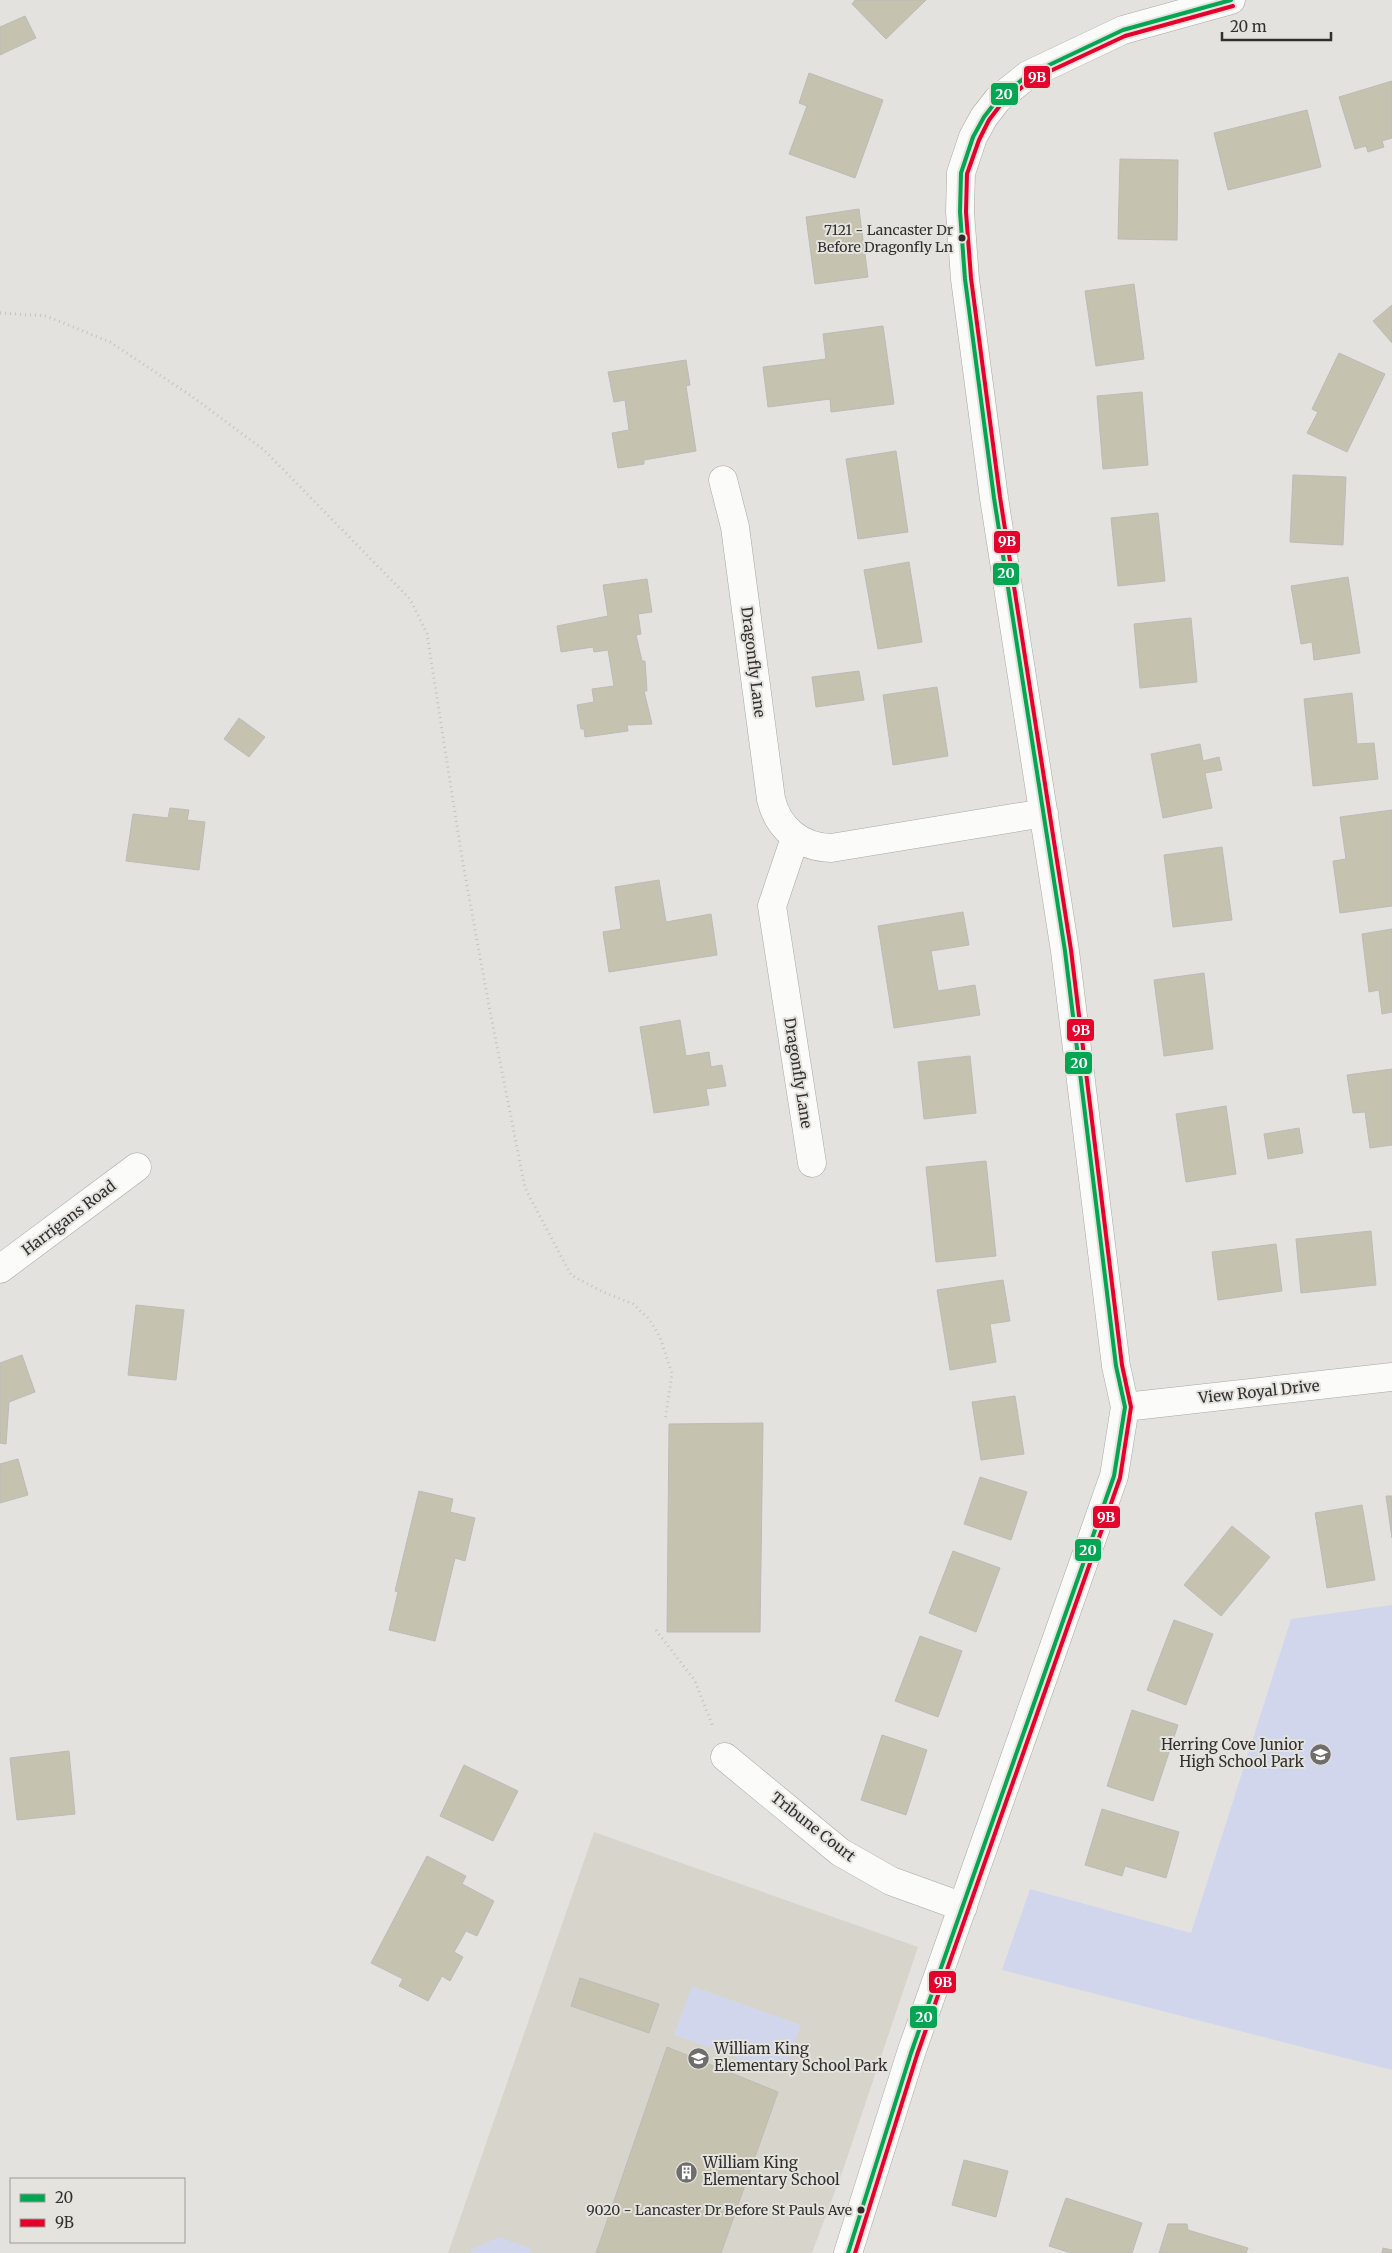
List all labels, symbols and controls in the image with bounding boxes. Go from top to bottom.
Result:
scale bar [1222,10,1331,42]
text: 20 m [1230,17,1267,36]
line badge: 9B [1023,65,1051,89]
text: 9B [1028,68,1046,86]
line badge: 20 [990,82,1019,106]
text: 20 [995,85,1013,103]
place label: 7121 - Lancaster Dr Before Dragonfly Ln [817,221,953,256]
marker: 7121 - Lancaster Dr Before Dragonfly Ln [957,233,967,243]
line badge: 9B [993,530,1021,554]
text: 9B [998,532,1016,550]
line badge: 20 [992,562,1020,586]
text: 20 [997,564,1015,582]
street label: Dragonfly Lane [737,605,770,719]
street label: Dragonfly Lane [780,1016,817,1130]
line badge: 9B [1066,1018,1095,1042]
text: 9B [1072,1021,1090,1039]
line badge: 20 [1064,1051,1093,1075]
text: 20 [1070,1054,1088,1072]
street label: Harrigans Road [18,1176,119,1259]
street label: View Royal Drive [1196,1376,1321,1407]
line badge: 9B [1092,1505,1121,1529]
text: 9B [1097,1508,1115,1526]
line badge: 20 [1074,1538,1102,1562]
text: 20 [1079,1541,1097,1559]
place label: Herring Cove Junior High School Park [1161,1735,1304,1771]
school or university icon: Herring Cove Junior High School Park [1308,1742,1332,1766]
street label: Tribune Court [767,1788,859,1866]
line badge: 9B [928,1970,957,1994]
text: 9B [934,1973,952,1991]
line badge: 20 [909,2005,938,2029]
text: 20 [915,2008,933,2026]
place label: William King Elementary School Park [713,2039,888,2075]
school or university icon: William King Elementary School Park [686,2046,710,2070]
place label: William King Elementary School [702,2153,840,2189]
building icon: William King Elementary School [675,2160,699,2184]
legend [10,2178,185,2243]
text: 20 [55,2188,73,2207]
place label: 9020 - Lancaster Dr Before St Pauls Ave [586,2201,852,2219]
marker: 9020 - Lancaster Dr Before St Pauls Ave [856,2205,866,2215]
text: 9B [55,2213,74,2232]

